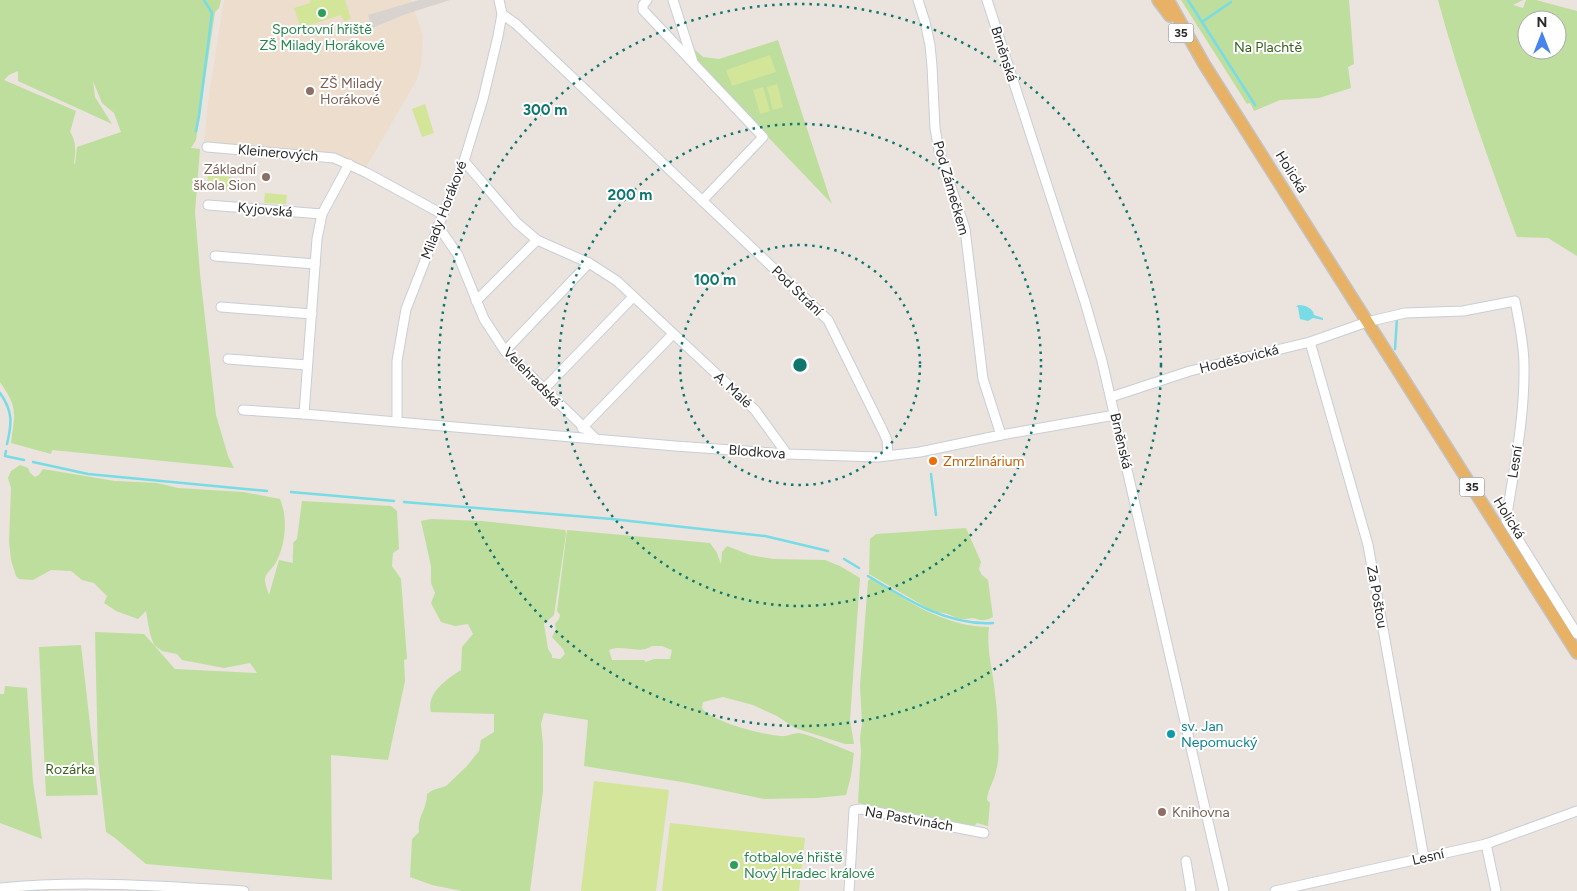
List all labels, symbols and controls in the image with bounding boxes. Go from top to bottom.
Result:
marker: Sportovní hřiště ZŠ Milady Horákové [316,7,328,19]
north arrow [1517,10,1567,60]
text: N [1537,14,1547,31]
place label: Sportovní hřiště ZŠ Milady Horákové [259,21,385,54]
road number: 35 [1168,23,1194,42]
street label: Brněnská [987,24,1021,84]
park label: Na Plachtě [1234,39,1302,56]
place label: ZŠ Milady Horákové [320,75,383,108]
marker: ZŠ Milady Horákové [304,85,316,97]
text: 300 m [523,101,567,119]
street label: Pod Zámečkem [929,139,973,237]
street label: Kleinerových [237,141,319,165]
street label: Holická [1272,148,1310,196]
street label: Milady Horákové [417,158,471,262]
place label: Základní škola Sion [193,161,257,194]
marker: Základní škola Sion [260,171,272,183]
text: 200 m [608,186,652,204]
street label: Kyjovská [237,199,293,221]
street label: Pod Strání [768,262,827,320]
text: 100 m [694,271,736,289]
street label: Hoděšovická [1198,341,1280,377]
street label: Velehradská [500,344,564,410]
centre of rings [791,356,809,374]
street label: A. Malé [711,368,756,412]
street label: Brněnská [1106,411,1136,471]
street label: Blodkova [728,442,786,462]
street label: Lesní [1504,444,1526,479]
place label: Zmrzlinárium [943,453,1025,470]
marker: Zmrzlinárium [927,455,939,467]
road number: 35 [1460,478,1484,497]
street label: Holická [1490,494,1528,542]
street label: Za Poštou [1363,564,1391,630]
place label: sv. Jan Nepomucký [1181,718,1258,751]
marker: sv. Jan Nepomucký [1165,728,1177,740]
park label: Rozárka [45,761,95,778]
street label: Na Pastvinách [864,803,955,835]
place label: Knihovna [1172,804,1230,821]
marker: Knihovna [1156,806,1168,818]
street label: Lesní [1410,845,1446,869]
place label: fotbalové hřiště Nový Hradec králové [744,849,875,882]
marker: fotbalové hřiště Nový Hradec králové [728,859,740,871]

